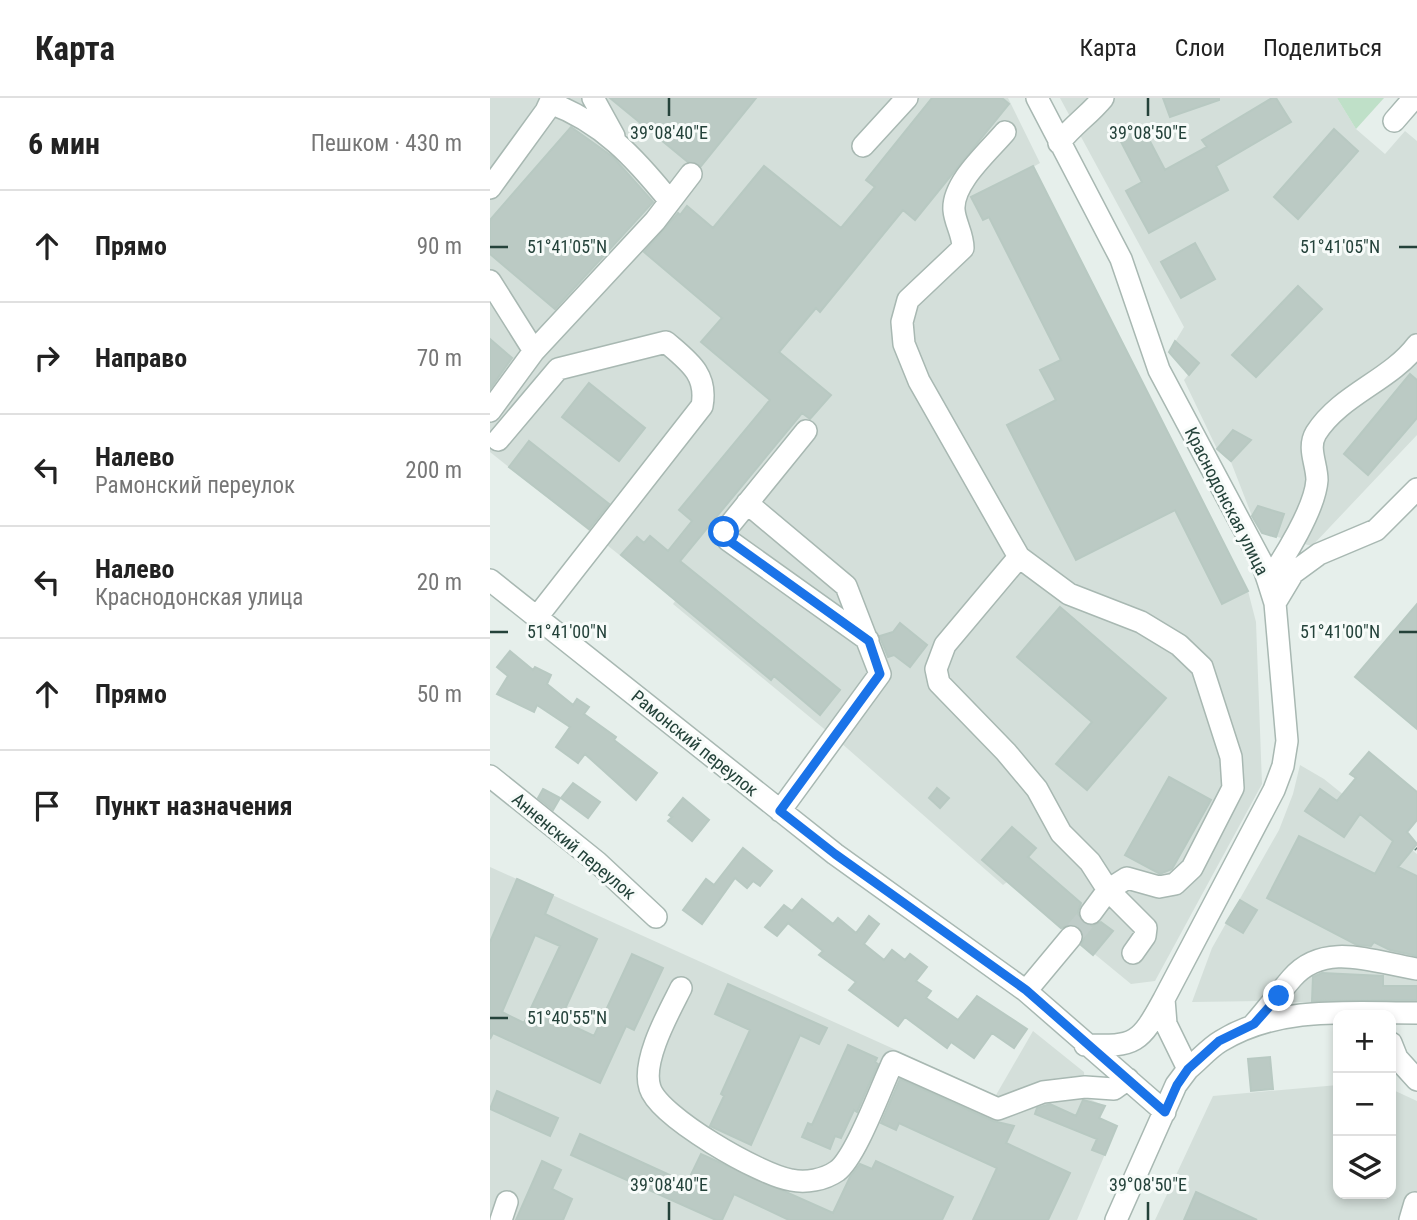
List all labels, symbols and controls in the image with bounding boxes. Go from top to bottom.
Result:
text: Карта [35,29,115,68]
text: Карта [1079,34,1137,62]
text: Слои [1175,34,1225,62]
text: Поделиться [1263,34,1382,62]
text: 39°08'40"E [630,122,708,143]
text: 39°08'50"E [1109,122,1187,143]
text: 6 мин [28,126,100,161]
text: Пешком · 430 m [311,130,462,157]
icon: ahead [28,227,66,265]
text: Прямо [95,231,167,261]
text: 90 m [417,233,462,260]
text: 51°41'05"N [527,236,607,257]
text: 51°41'05"N [1300,236,1380,257]
icon: right [28,339,66,377]
text: Направо [95,343,187,373]
text: 70 m [417,345,462,372]
street label: Краснодонская улица [1181,424,1273,578]
text: Налево [95,442,175,472]
icon: left [28,451,66,489]
text: 200 m [405,457,462,484]
text: Рамонский переулок [95,472,295,499]
route start [708,516,739,547]
text: Налево [95,554,175,584]
icon: left [28,563,66,601]
text: 20 m [417,569,462,596]
text: Краснодонская улица [95,584,303,611]
text: 51°41'00"N [527,621,607,642]
text: 51°41'00"N [1300,621,1380,642]
icon: ahead [28,675,66,713]
text: Прямо [95,679,167,709]
text: 50 m [417,681,462,708]
street label: Рамонский переулок [628,686,763,801]
icon: arrive [28,787,66,825]
street label: Анненский переулок [508,788,640,904]
text: Пункт назначения [95,791,293,821]
route end [1263,980,1294,1011]
text: 51°40'55"N [527,1007,607,1028]
map controls [1333,1010,1396,1199]
button: + [1333,1010,1396,1073]
button: − [1333,1073,1396,1136]
button: layers [1333,1136,1396,1199]
text: 39°08'40"E [630,1174,708,1195]
text: 39°08'50"E [1109,1174,1187,1195]

